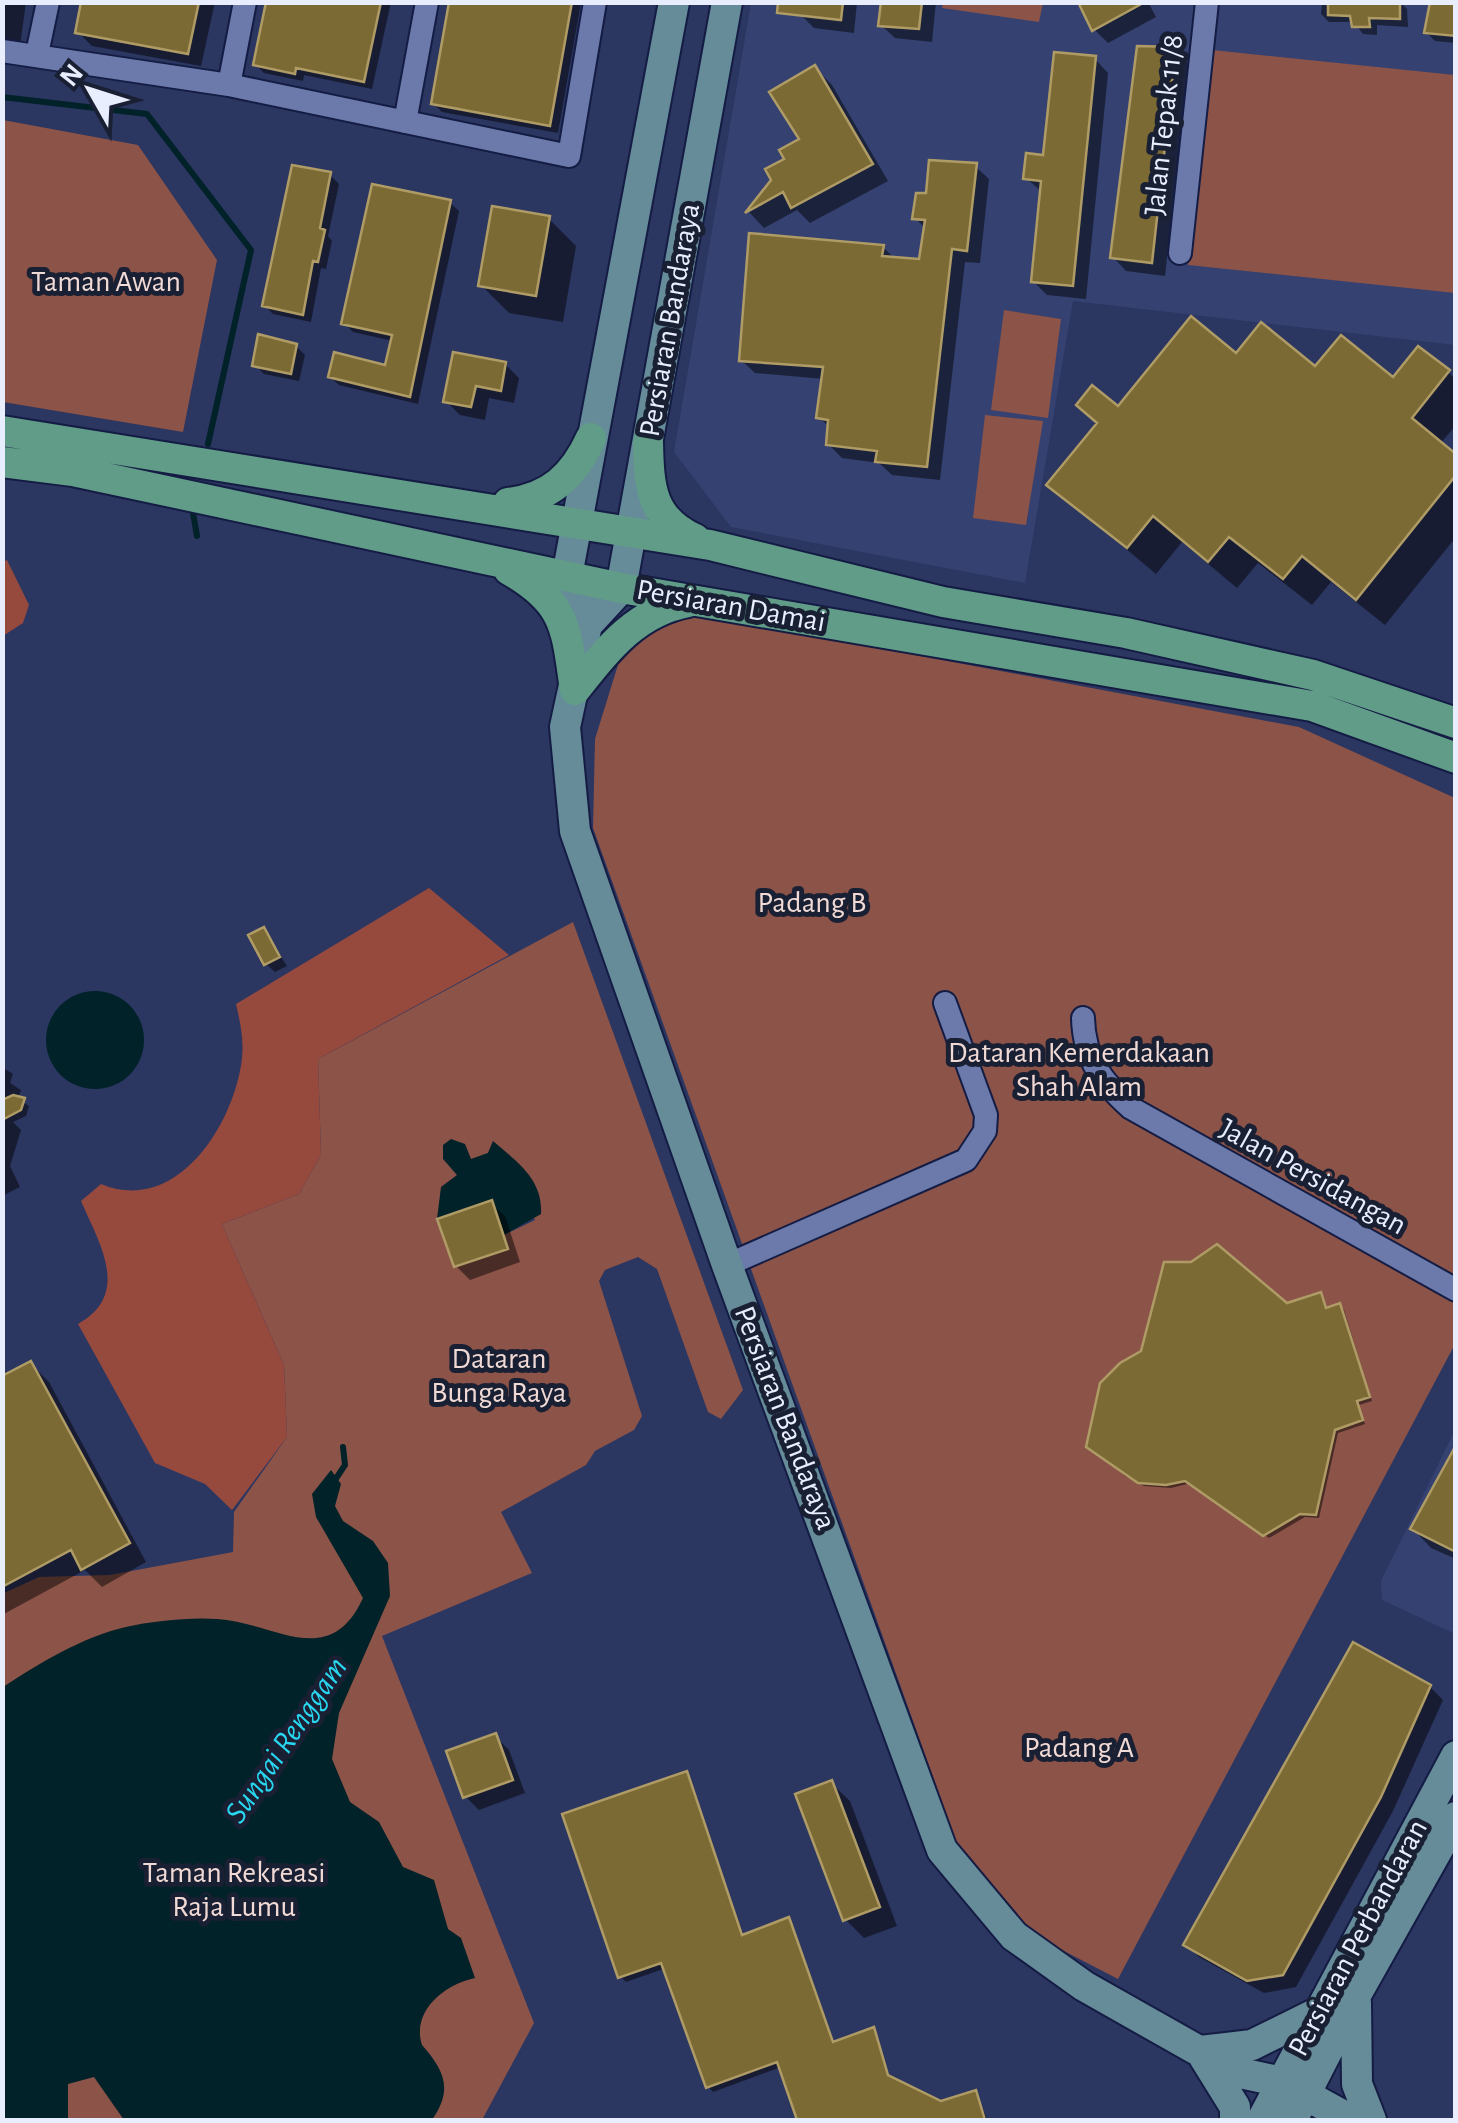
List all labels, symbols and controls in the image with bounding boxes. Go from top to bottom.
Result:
street label: Jalan Tepak 11/8 [1140,33,1188,217]
north arrow [40,40,140,140]
text: N [55,59,89,92]
street label: Persiaran Bandaraya [635,201,705,439]
park label: Taman Awan [31,267,181,297]
street label: Persiaran Damai [634,575,828,637]
park label: Padang B [758,888,866,918]
park label: Dataran Kemerdakaan Shah Alam [948,1038,1210,1102]
street label: Jalan Persidangan [1215,1113,1411,1241]
street label: Persiaran Bandaraya [729,1302,841,1534]
park label: Dataran Bunga Raya [431,1344,567,1408]
water label: Sungai Renggam [219,1651,353,1829]
park label: Padang A [1024,1733,1134,1763]
street label: Persiaran Perbandaran [1283,1815,1433,2061]
park label: Taman Rekreasi Raja Lumu [142,1858,326,1922]

